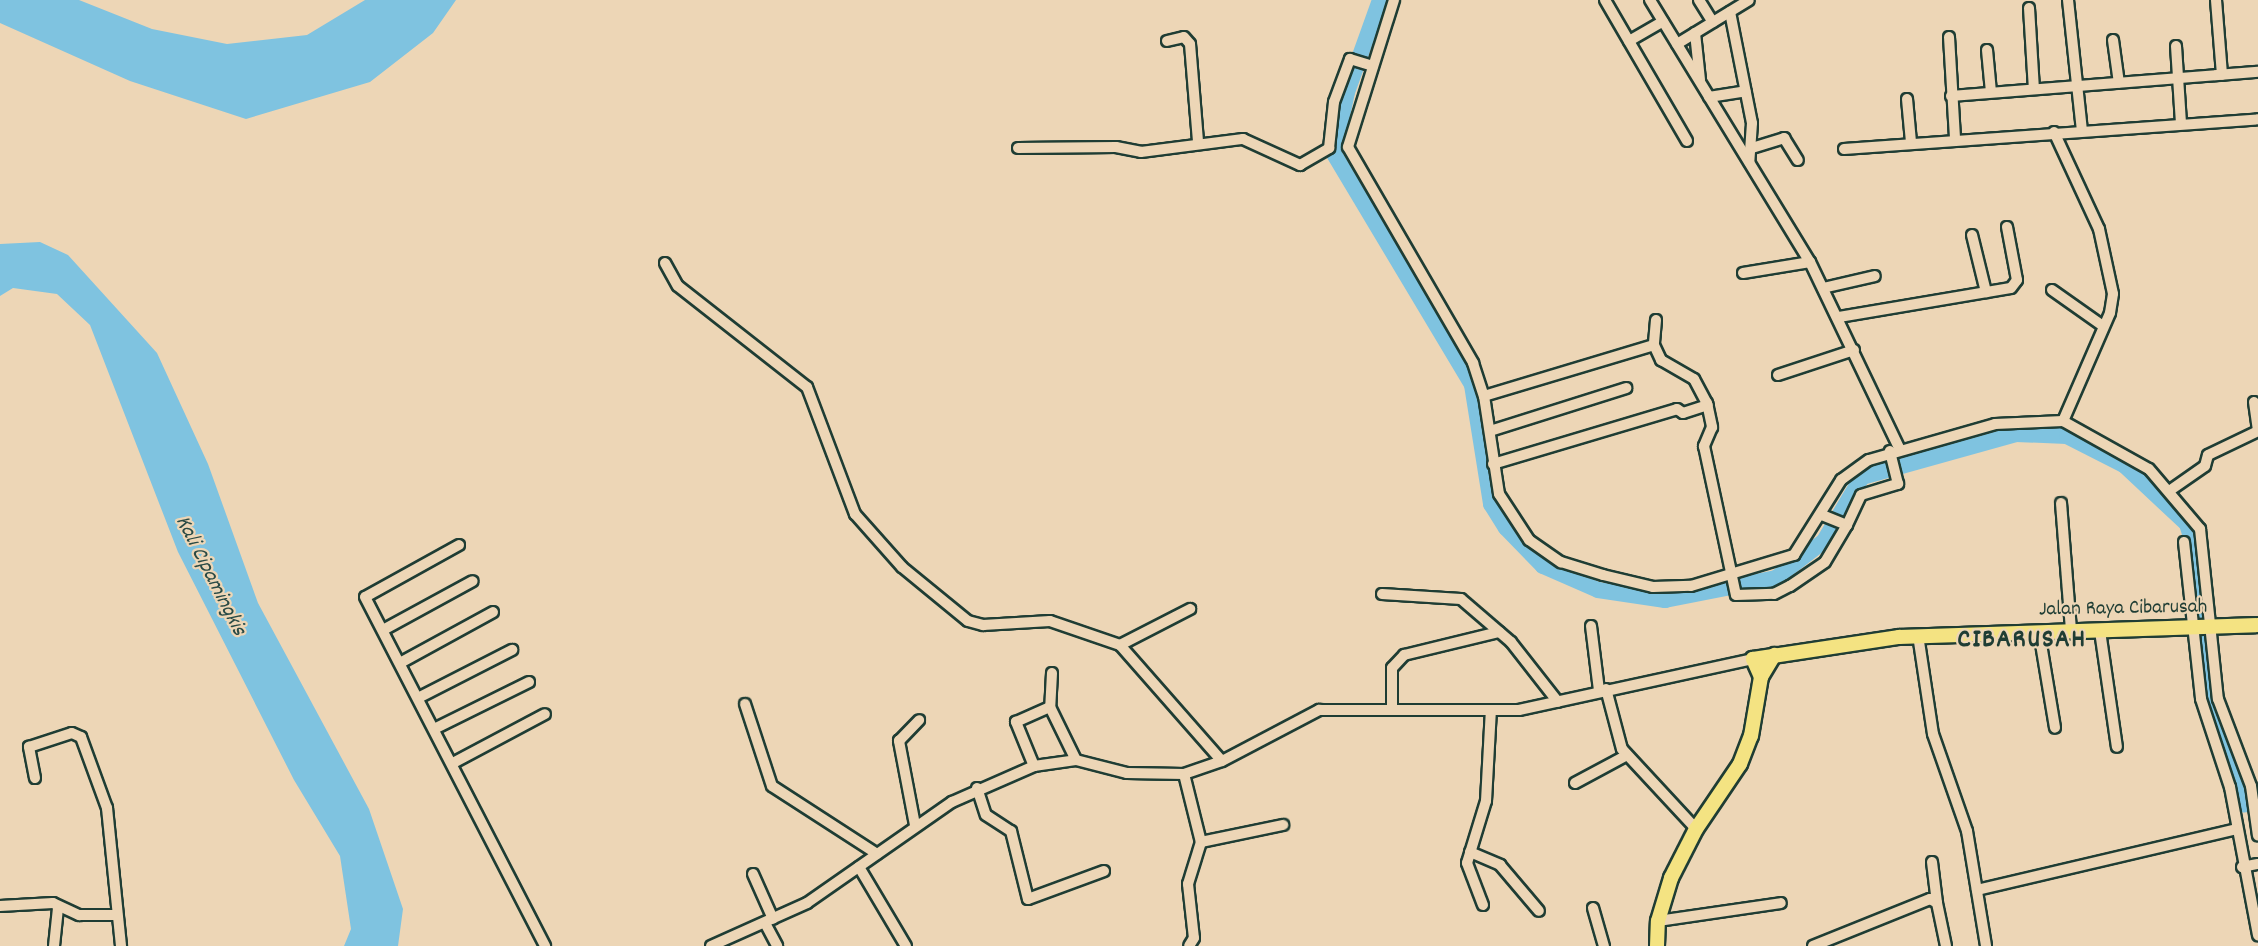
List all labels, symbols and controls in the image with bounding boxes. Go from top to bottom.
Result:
water label: Kali Cipamingkis [168,511,252,641]
street label: Jalan Raya Cibarusah [2039,595,2207,623]
district label: CIBARUSAH [1957,625,2087,657]

